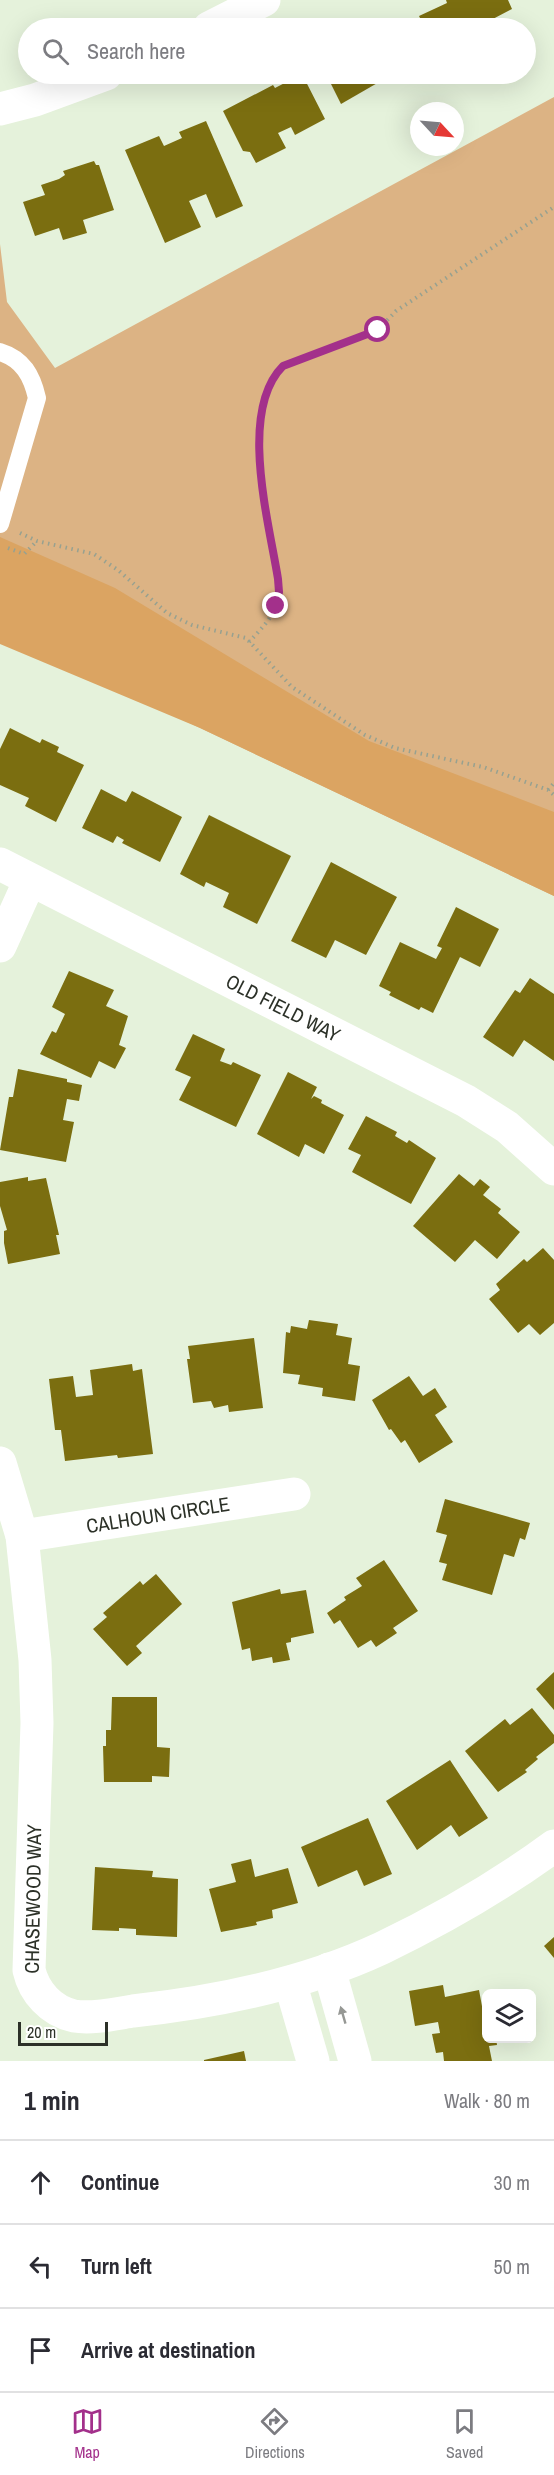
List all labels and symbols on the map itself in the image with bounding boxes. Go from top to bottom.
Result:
north arrow [410,102,464,156]
route start [364,316,390,342]
route end [262,592,288,618]
street label: OLD FIELD WAY [221,967,345,1048]
street label: CALHOUN CIRCLE [84,1490,232,1539]
street label: CHASEWOOD WAY [18,1824,47,1974]
one-way arrow [337,2006,347,2024]
scale bar [18,2019,108,2046]

